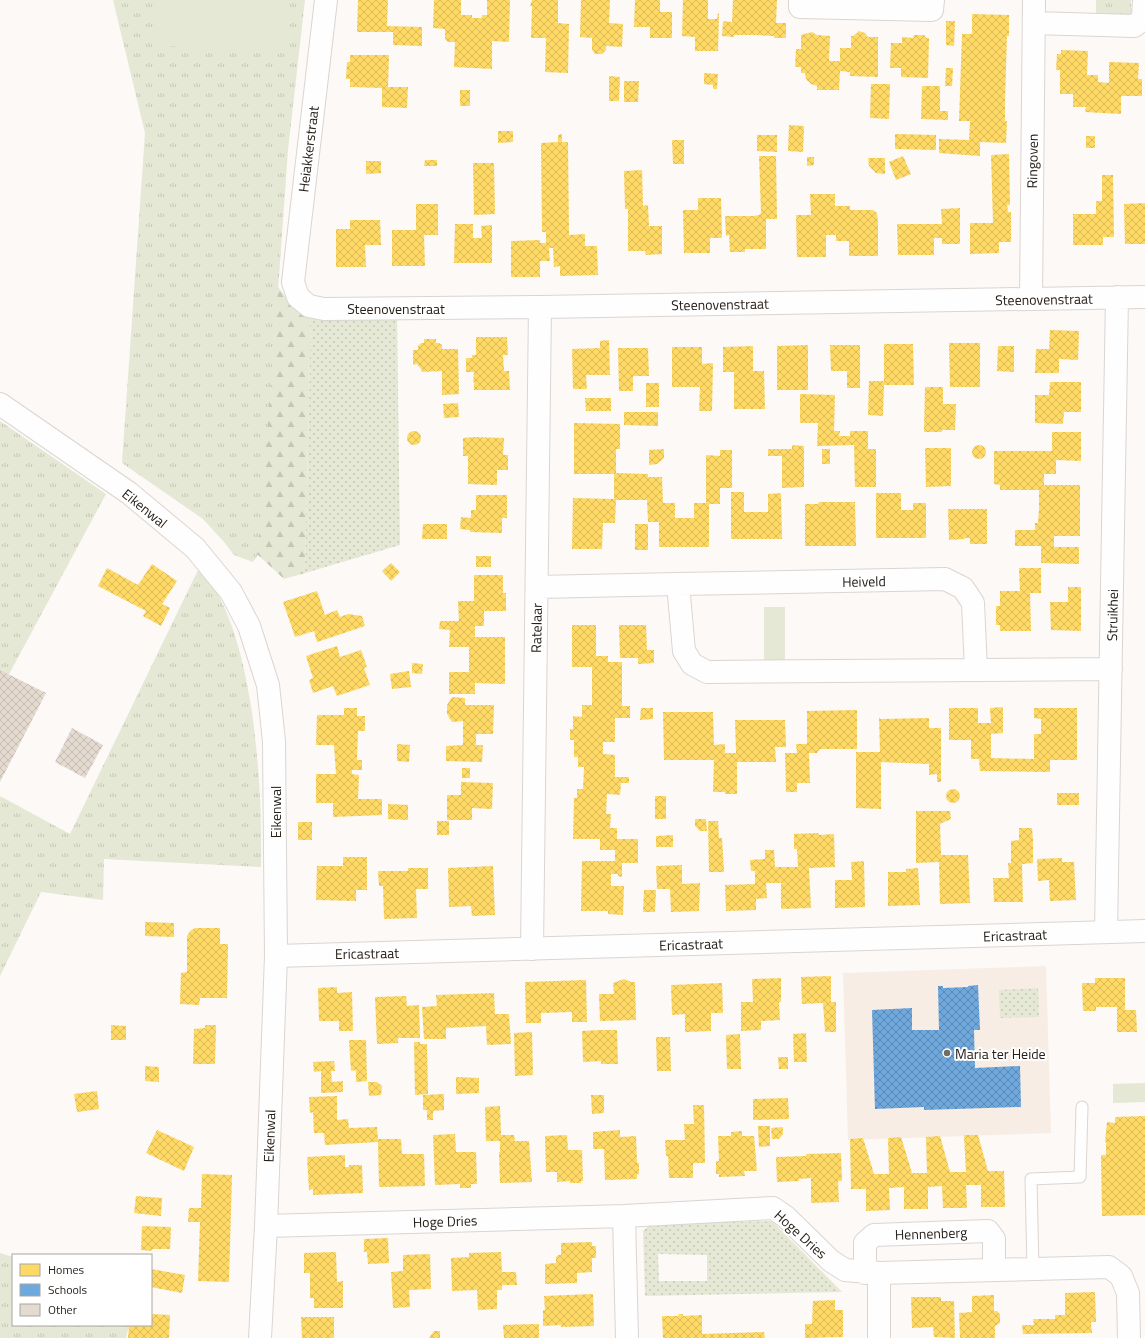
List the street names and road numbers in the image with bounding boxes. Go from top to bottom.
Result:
street label: Heiakkerstraat [292,105,324,193]
street label: Ringoven [1021,133,1043,189]
street label: Steenovenstraat [995,288,1093,310]
street label: Steenovenstraat [671,293,769,315]
street label: Steenovenstraat [347,298,445,319]
street label: Eikenwal [118,483,172,533]
street label: Heiveld [842,570,886,592]
street label: Struikhei [1101,589,1123,641]
street label: Ratelaar [525,603,547,653]
street label: Eikenwal [265,786,286,838]
street label: Ericastraat [983,923,1047,947]
street label: Ericastraat [659,932,723,956]
street label: Ericastraat [335,942,399,964]
street label: Eikenwal [258,1109,280,1163]
street label: Hoge Dries [770,1205,832,1263]
street label: Hoge Dries [412,1209,478,1233]
street label: Hennenberg [894,1221,968,1245]

